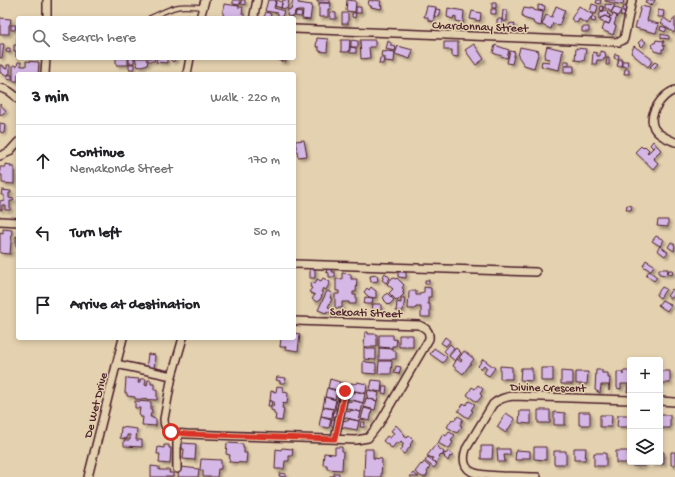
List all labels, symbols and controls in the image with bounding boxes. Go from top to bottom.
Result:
search box [16,16,296,60]
street label: Chardonnay Street [432,19,529,37]
icon: search [30,27,52,49]
text: Search here [62,29,136,47]
text: 3 min [32,88,69,108]
text: Walk · 220 m [210,91,280,106]
text: Continue [70,144,124,162]
icon: ahead [32,150,54,172]
text: 170 m [248,153,280,168]
text: Nemakonde Street [70,162,172,177]
icon: left [32,222,54,244]
text: Turn left [70,224,121,242]
text: 50 m [253,225,280,240]
icon: arrive [32,294,54,316]
text: Arrive at destination [70,296,200,314]
street label: Sekoati Street [330,306,403,322]
map controls [627,357,663,465]
button: + [627,357,663,393]
street label: De Wet Drive [82,370,112,441]
street label: Divine Crescent [509,381,587,397]
route end [336,382,354,400]
button: − [627,393,663,429]
route start [162,423,180,441]
button: layers [627,429,663,465]

